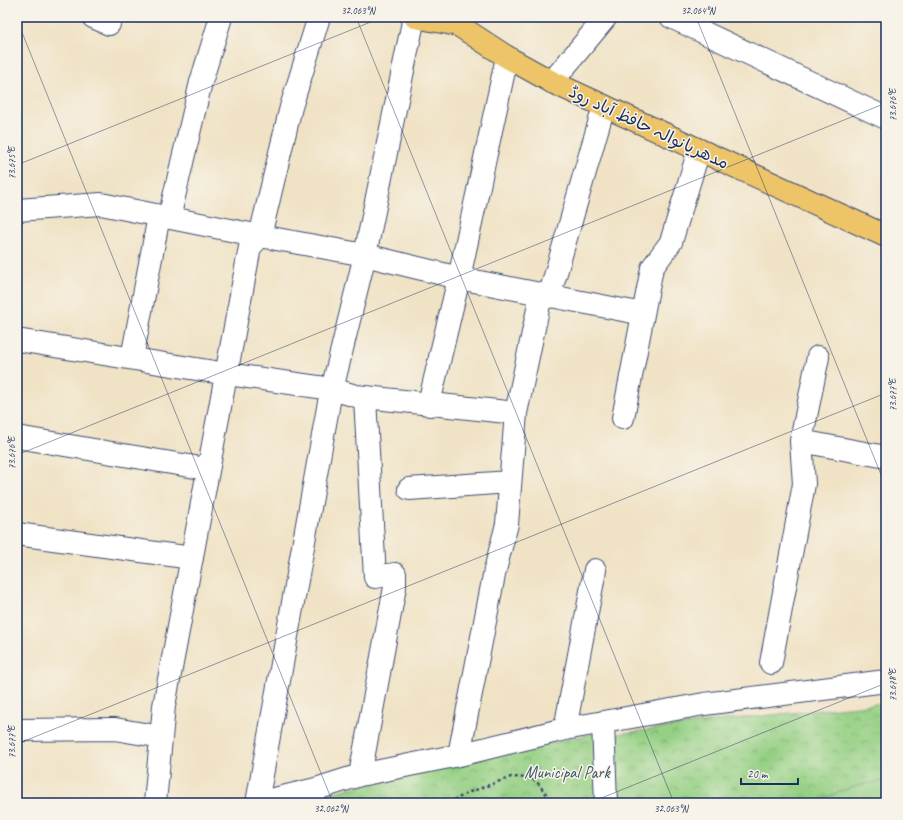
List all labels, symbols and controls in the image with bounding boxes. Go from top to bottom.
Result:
text: 32.063°N [341,4,377,17]
text: 32.064°N [681,4,717,17]
street label: مدھریانوالہ حافظ آباد روڈ [565,81,732,174]
text: 73.676°E [886,87,899,121]
text: 73.675°E [5,145,18,179]
text: 73.677°E [886,377,899,411]
text: 73.676°E [5,435,18,469]
text: 73.678°E [886,667,899,701]
text: 73.677°E [5,724,18,758]
scale bar [741,760,798,786]
park label: Municipal Park [524,762,611,783]
text: 20 m [747,766,769,782]
text: 32.062°N [314,802,350,815]
text: 32.063°N [654,802,690,815]

